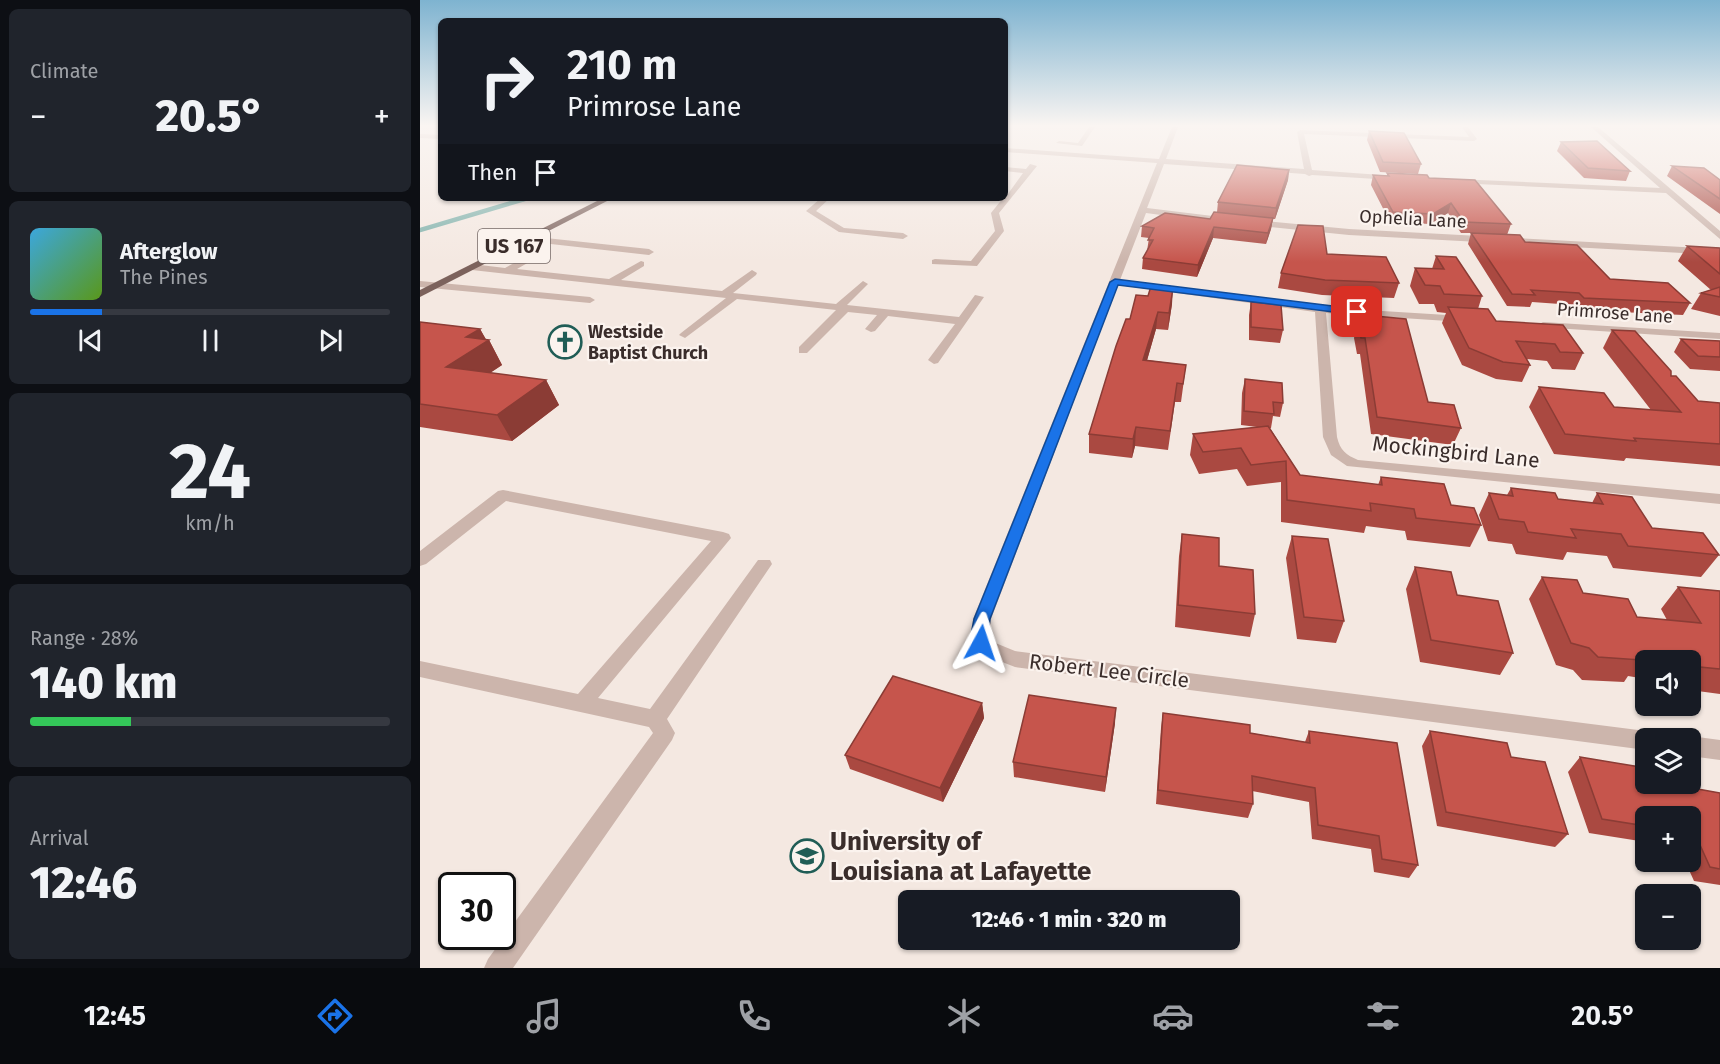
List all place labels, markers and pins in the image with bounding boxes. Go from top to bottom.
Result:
pin [1331,286,1382,337]
place label: Westside Baptist Church [588,321,708,364]
church icon: Westside Baptist Church [547,324,583,360]
place label: University of Louisiana at Lafayette [830,826,1091,887]
school or university icon: University of Louisiana at Lafayette [789,838,825,874]

